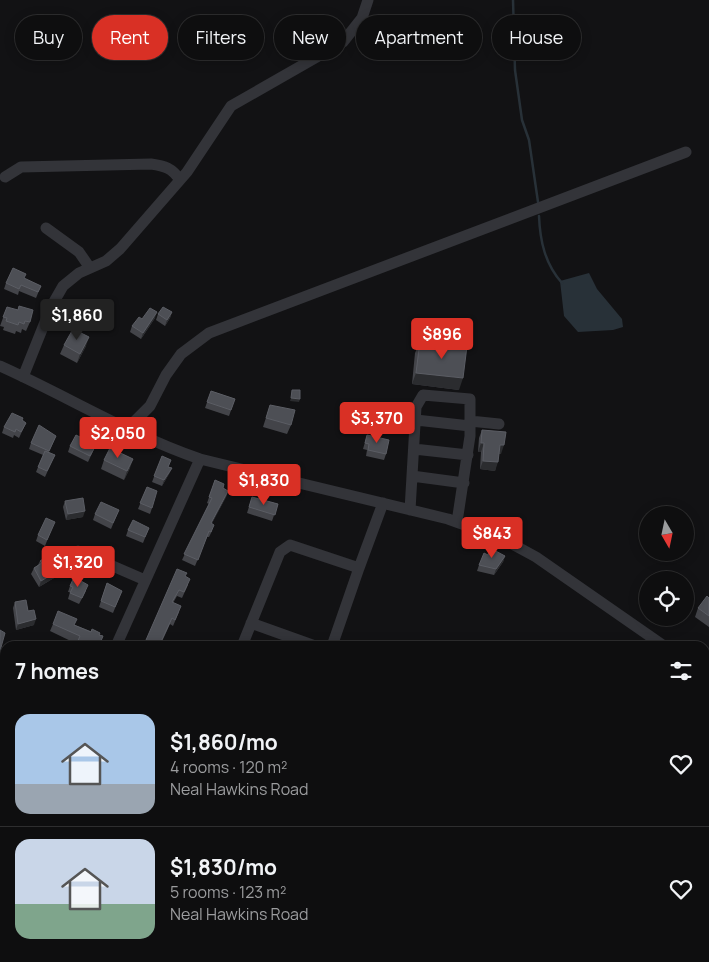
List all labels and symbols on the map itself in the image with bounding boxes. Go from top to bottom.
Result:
pin: $1,860 [36,298,118,341]
pin: $896 [412,318,472,360]
pin: $3,370 [336,402,418,444]
pin: $2,050 [77,416,159,459]
pin: $1,830 [223,464,305,506]
north arrow [639,506,694,561]
pin: $843 [462,516,522,559]
pin: $1,320 [37,546,119,588]

